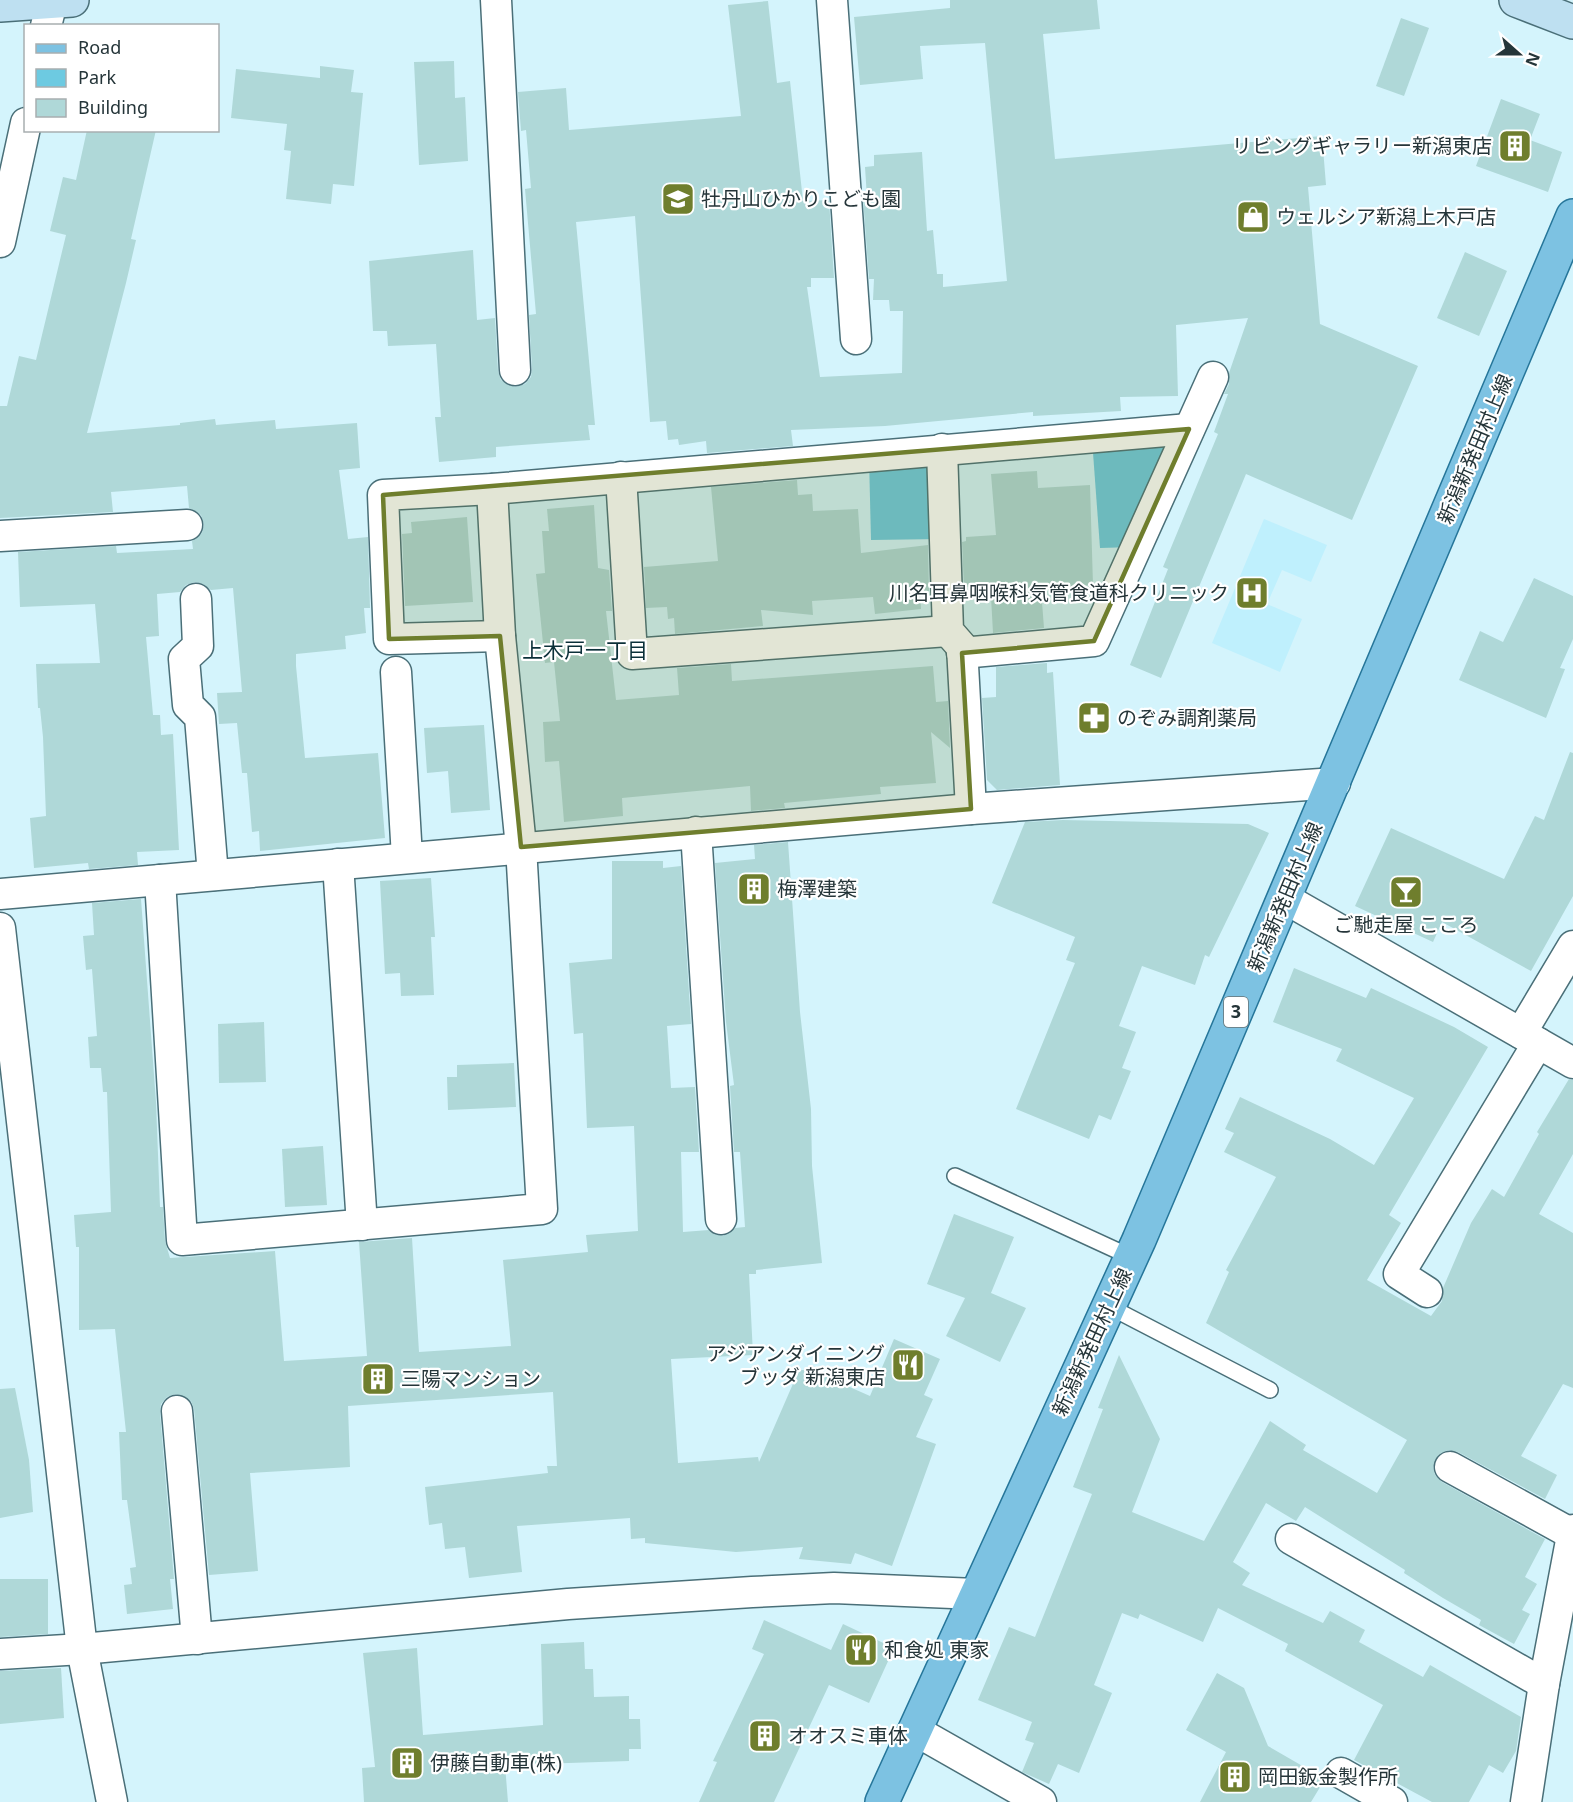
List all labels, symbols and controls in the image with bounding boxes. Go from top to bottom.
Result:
legend [24,24,219,132]
north arrow [1489,24,1549,84]
text: Road [78,35,121,59]
text: N [1520,49,1546,69]
text: Park [78,65,116,89]
text: Building [78,95,148,119]
building icon: リビングギャラリー新潟東店 [1497,128,1533,164]
place label: リビングギャラリー新潟東店 [1232,132,1492,159]
school or university icon: 牡丹山ひかりこども園 [660,181,696,217]
place label: 牡丹山ひかりこども園 [701,185,901,212]
shop icon: ウェルシア新潟上木戸店 [1235,199,1271,235]
place label: ウェルシア新潟上木戸店 [1276,203,1496,230]
street label: 新潟新発田村上線 [1431,370,1518,528]
hospital icon: 川名耳鼻咽喉科気管食道科クリニック [1234,575,1270,611]
place label: 川名耳鼻咽喉科気管食道科クリニック [889,579,1229,606]
district label: 上木戸一丁目 [522,636,648,664]
pharmacy icon: のぞみ調剤薬局 [1076,700,1112,736]
place label: のぞみ調剤薬局 [1117,704,1257,731]
street label: 新潟新発田村上線 [1241,818,1328,976]
building icon: 梅澤建築 [736,871,772,907]
bar icon: ご馳走屋 こころ [1388,874,1424,910]
place label: 梅澤建築 [777,875,857,902]
place label: ご馳走屋 こころ [1333,911,1479,938]
road number: 3 [1224,997,1248,1027]
street label: 新潟新発田村上線 [1046,1264,1138,1420]
place label: アジアンダイニング ブッダ 新潟東店 [707,1340,885,1390]
restaurant icon: アジアンダイニング ブッダ 新潟東店 [890,1347,926,1383]
building icon: 三陽マンション [360,1361,396,1397]
place label: 三陽マンション [401,1365,541,1392]
restaurant icon: 和食処 東家 [843,1632,879,1668]
place label: 和食処 東家 [884,1636,989,1663]
building icon: オオスミ車体 [747,1718,783,1754]
place label: オオスミ車体 [788,1722,908,1749]
building icon: 伊藤自動車(株) [389,1745,425,1781]
place label: 伊藤自動車(株) [430,1749,562,1776]
building icon: 岡田鈑金製作所 [1217,1759,1253,1795]
place label: 岡田鈑金製作所 [1258,1763,1398,1790]

